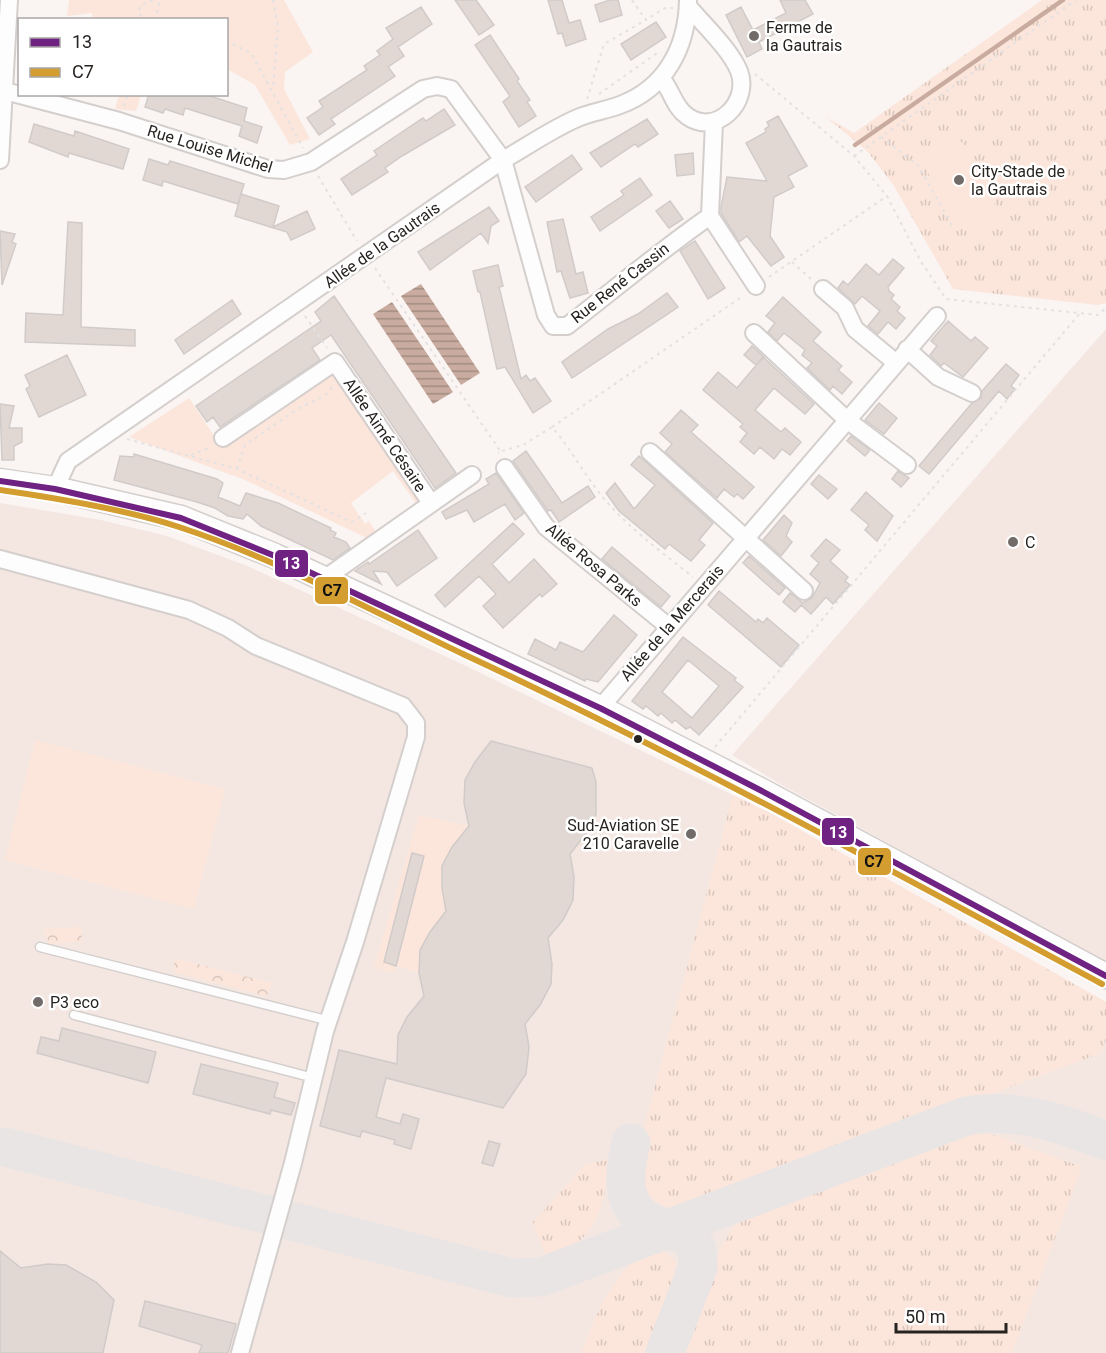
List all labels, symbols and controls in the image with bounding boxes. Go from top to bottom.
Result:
legend [18,18,228,96]
place label: Ferme de la Gautrais [766,18,842,55]
marker: Ferme de la Gautrais [747,29,761,43]
text: 13 [72,31,92,52]
text: C7 [72,61,94,82]
street label: Rue Louise Michel [145,121,275,177]
place label: City-Stade de la Gautrais [971,162,1065,199]
marker: City-Stade de la Gautrais [952,173,966,187]
street label: Allée de la Gautrais [321,198,443,292]
street label: Rue René Cassin [567,239,673,327]
street label: Allée Aimé Césaire [340,374,430,496]
street label: Allée Rosa Parks [542,519,646,611]
place label: C [1025,533,1035,552]
marker: C [1006,535,1020,549]
line badge: 13 [274,549,309,578]
text: 13 [282,554,300,573]
street label: Allée de la Mercerais [616,561,728,685]
line badge: C7 [314,576,349,605]
text: C7 [322,581,342,600]
unlabelled marker [632,733,644,745]
place label: Sud-Aviation SE 210 Caravelle [567,816,679,853]
line badge: 13 [821,817,855,846]
text: 13 [829,823,847,842]
marker: Sud-Aviation SE 210 Caravelle [684,827,698,841]
line badge: C7 [857,847,892,876]
text: C7 [864,852,884,871]
place label: P3 eco [50,993,99,1012]
marker: P3 eco [31,995,45,1009]
scale bar [896,1296,1006,1334]
text: 50 m [905,1306,945,1327]

